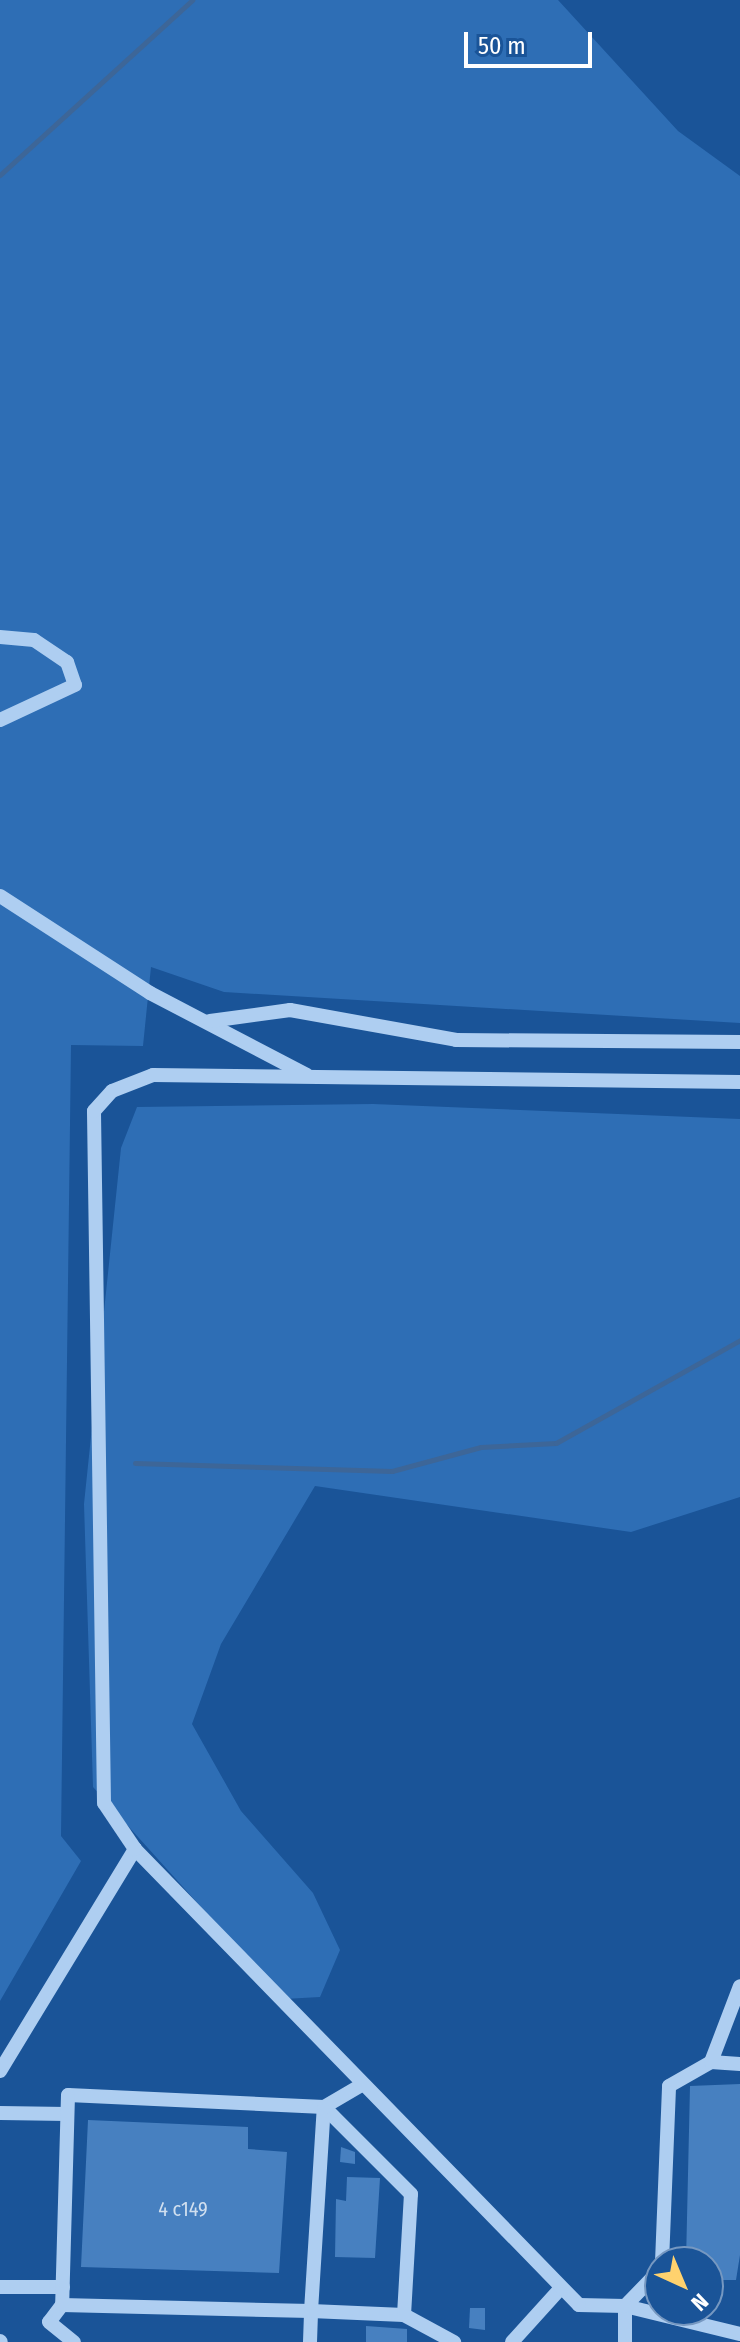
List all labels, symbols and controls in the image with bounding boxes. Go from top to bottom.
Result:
scale bar [468,16,596,66]
text: 50 m [478,32,526,60]
house number: 4 с149 [158,2197,208,2221]
north arrow [644,2246,724,2326]
text: N [686,2288,714,2316]

